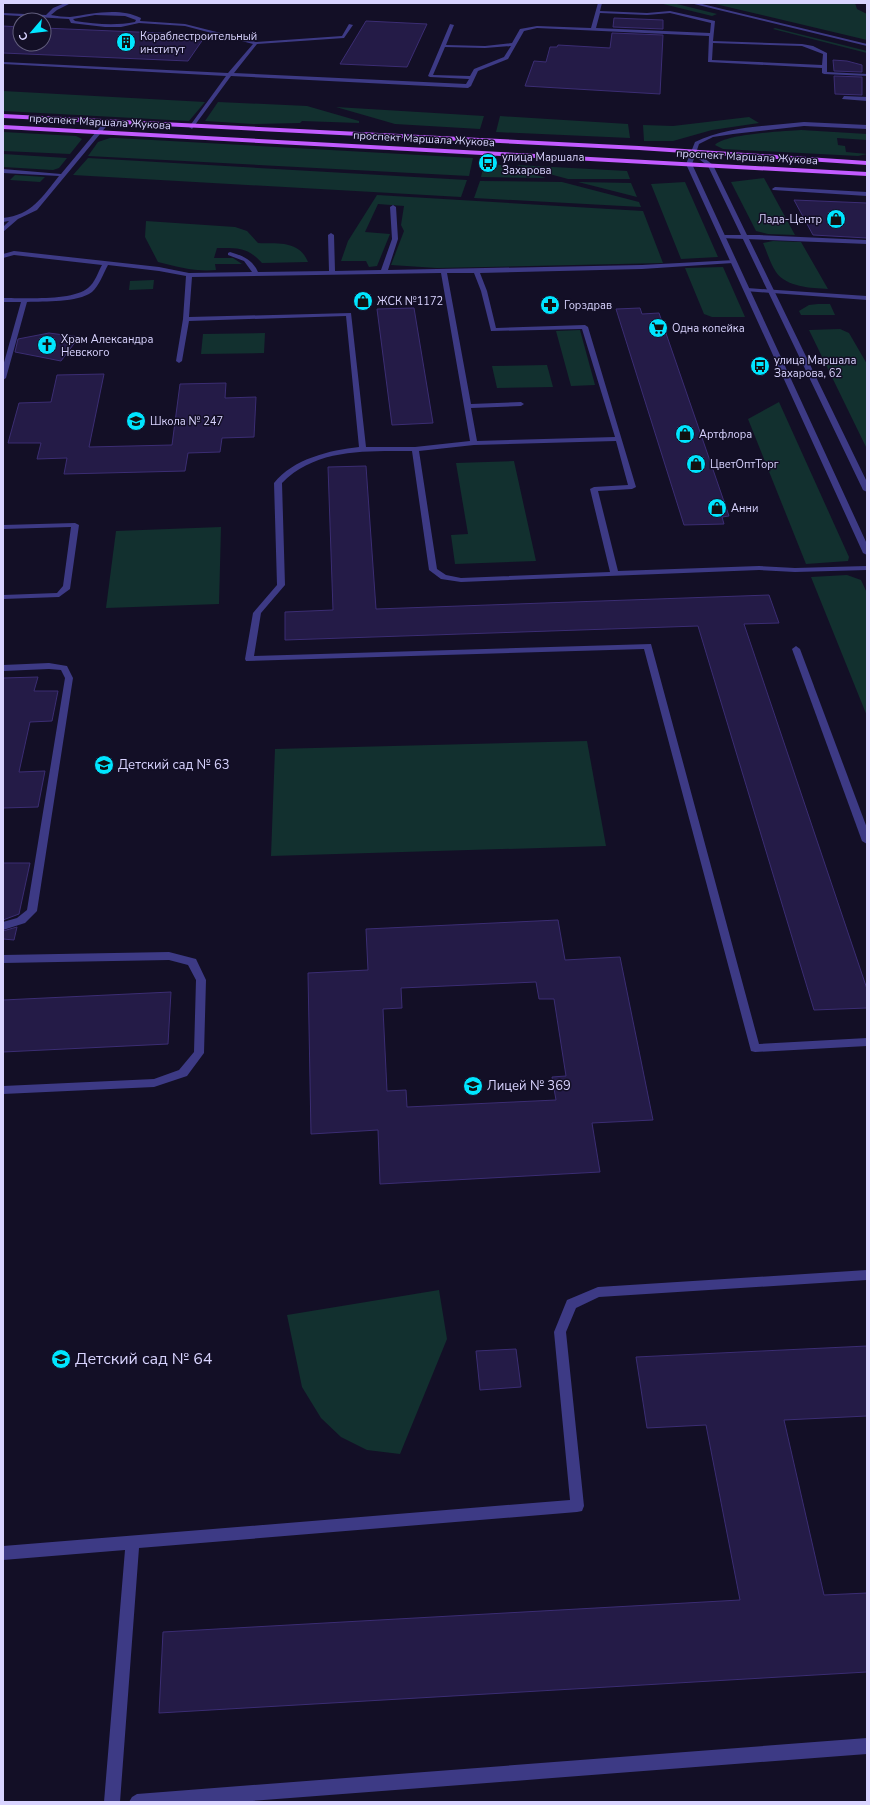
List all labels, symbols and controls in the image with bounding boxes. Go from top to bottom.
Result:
north arrow [12,12,52,52]
text: С [15,29,32,43]
place label: Кораблестроительный институт [140,29,257,57]
building icon: Кораблестроительный институт [115,31,137,53]
street label: проспект Маршала Жукова [29,111,171,133]
street label: проспект Маршала Жукова [353,128,495,150]
street label: проспект Маршала Жукова [676,146,818,168]
place label: улица Маршала Захарова [502,150,584,178]
bus stop icon: улица Маршала Захарова [477,152,499,174]
shop icon: Лада-Центр [825,208,847,230]
place label: Лада-Центр [758,212,822,227]
shop icon: ЖСК №1172 [352,290,374,312]
place label: ЖСК №1172 [377,294,443,309]
pharmacy icon: Горздрав [539,294,561,316]
place label: Горздрав [564,298,612,313]
supermarket icon: Одна копейка [647,317,669,339]
place label: Одна копейка [672,321,745,336]
place label: Храм Александра Невского [61,332,153,360]
church icon: Храм Александра Невского [36,334,58,356]
place label: улица Маршала Захарова, 62 [774,353,856,381]
bus stop icon: улица Маршала Захарова, 62 [749,355,771,377]
school or university icon: Школа № 247 [125,410,147,432]
place label: Школа № 247 [150,414,223,429]
shop icon: Артфлора [674,423,696,445]
place label: Артфлора [699,427,752,442]
shop icon: ЦветОптТорг [685,453,707,475]
place label: ЦветОптТорг [710,457,779,472]
shop icon: Анни [706,497,728,519]
place label: Анни [731,501,758,516]
school or university icon: Детский сад № 63 [93,754,115,776]
place label: Детский сад № 63 [118,756,230,774]
school or university icon: Лицей № 369 [462,1075,484,1097]
place label: Лицей № 369 [487,1077,571,1095]
school or university icon: Детский сад № 64 [50,1348,72,1370]
place label: Детский сад № 64 [75,1348,213,1370]

